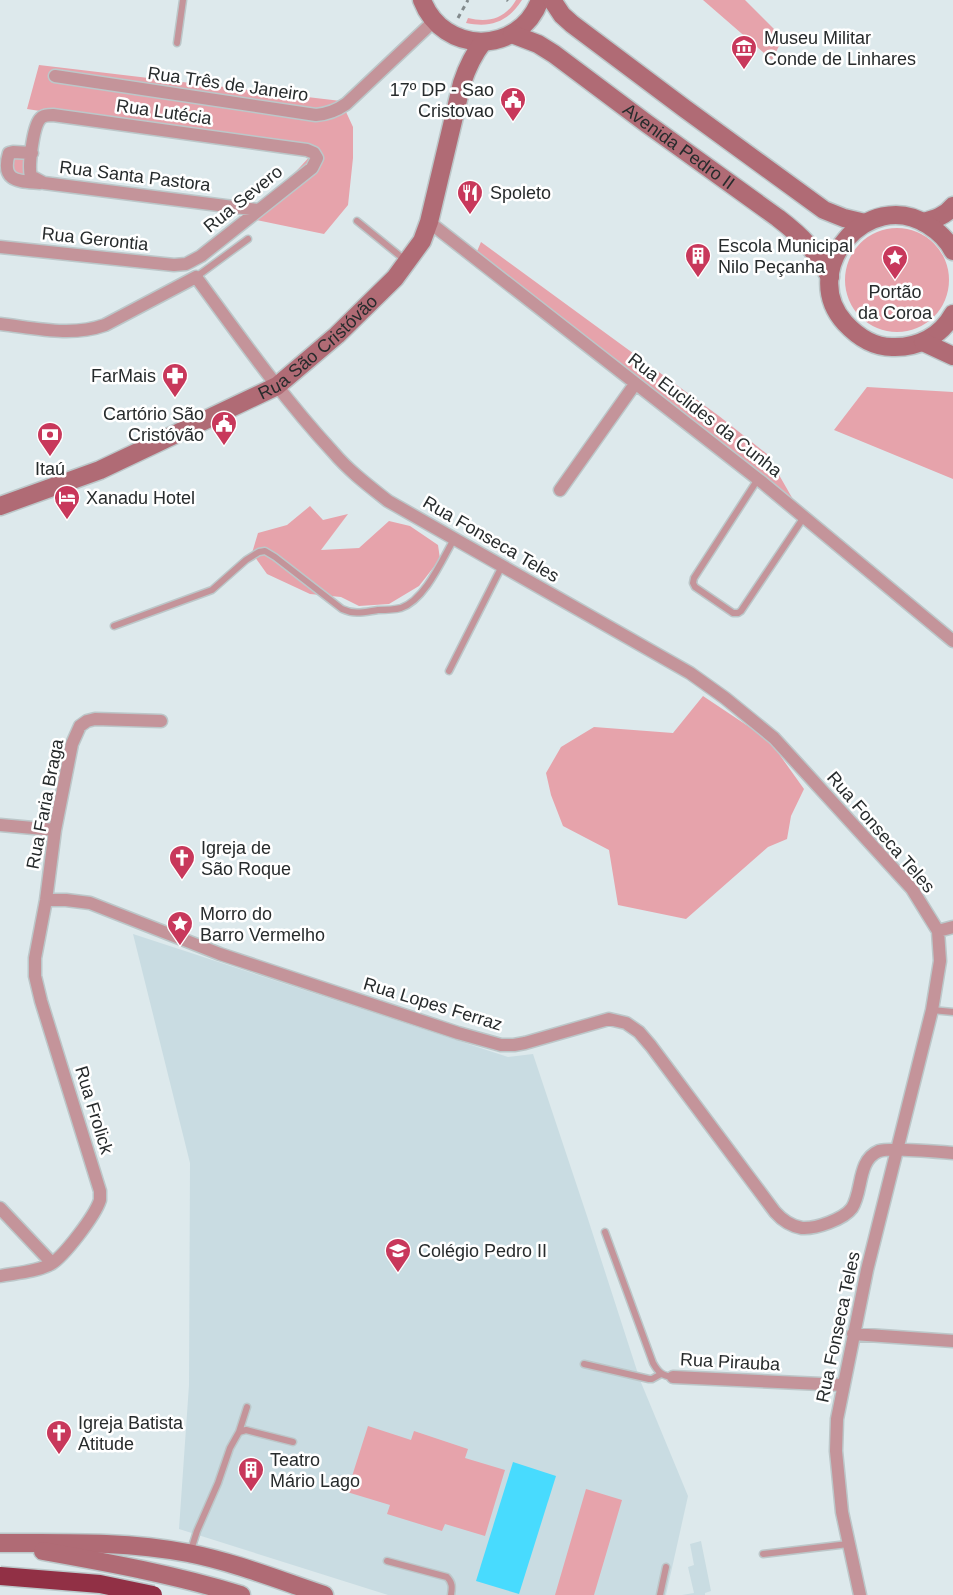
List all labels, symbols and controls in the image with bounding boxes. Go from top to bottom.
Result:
place label: Museu Militar Conde de Linhares [764,28,916,69]
museum icon: Museu Militar Conde de Linhares [729,33,759,71]
street label: Rua Três de Janeiro [146,63,310,105]
place label: 17º DP - Sao Cristovao [390,80,494,121]
public building icon: 17º DP - Sao Cristovao [498,85,528,123]
street label: Rua Lutécia [115,95,214,129]
street label: Avenida Pedro II [619,99,738,193]
street label: Rua Santa Pastora [58,157,213,195]
street label: Rua Severo [200,161,286,237]
restaurant icon: Spoleto [455,178,485,216]
place label: Spoleto [490,183,551,203]
street label: Rua Gerontia [41,223,150,255]
place label: Escola Municipal Nilo Peçanha [718,236,853,277]
building icon: Escola Municipal Nilo Peçanha [683,241,713,279]
place icon: Portão da Coroa [880,243,910,281]
place label: Portão da Coroa [858,282,933,323]
street label: Rua São Cristóvão [255,291,382,404]
street label: Rua Euclides da Cunha [624,349,786,482]
pharmacy icon: FarMais [160,361,190,399]
place label: FarMais [91,366,156,386]
place label: Cartório São Cristóvão [103,404,204,445]
public building icon: Cartório São Cristóvão [209,409,239,447]
bank icon: Itaú [35,420,65,458]
place label: Itaú [35,459,65,479]
hotel icon: Xanadu Hotel [52,483,82,521]
place label: Xanadu Hotel [86,488,195,508]
street label: Rua Fonseca Teles [419,492,563,586]
street label: Rua Faria Braga [23,736,68,871]
street label: Rua Fonseca Teles [823,767,939,897]
place label: Igreja de São Roque [201,838,291,879]
church icon: Igreja de São Roque [167,843,197,881]
place label: Morro do Barro Vermelho [200,904,325,945]
place icon: Morro do Barro Vermelho [165,909,195,947]
street label: Rua Lopes Ferraz [361,973,505,1035]
street label: Rua Frolick [71,1064,117,1157]
school or university icon: Colégio Pedro II [383,1236,413,1274]
place label: Colégio Pedro II [418,1241,547,1261]
street label: Rua Fonseca Teles [812,1250,864,1404]
street label: Rua Pirauba [680,1349,781,1375]
place label: Igreja Batista Atitude [78,1413,184,1454]
church icon: Igreja Batista Atitude [44,1418,74,1456]
place label: Teatro Mário Lago [270,1450,360,1491]
building icon: Teatro Mário Lago [236,1455,266,1493]

